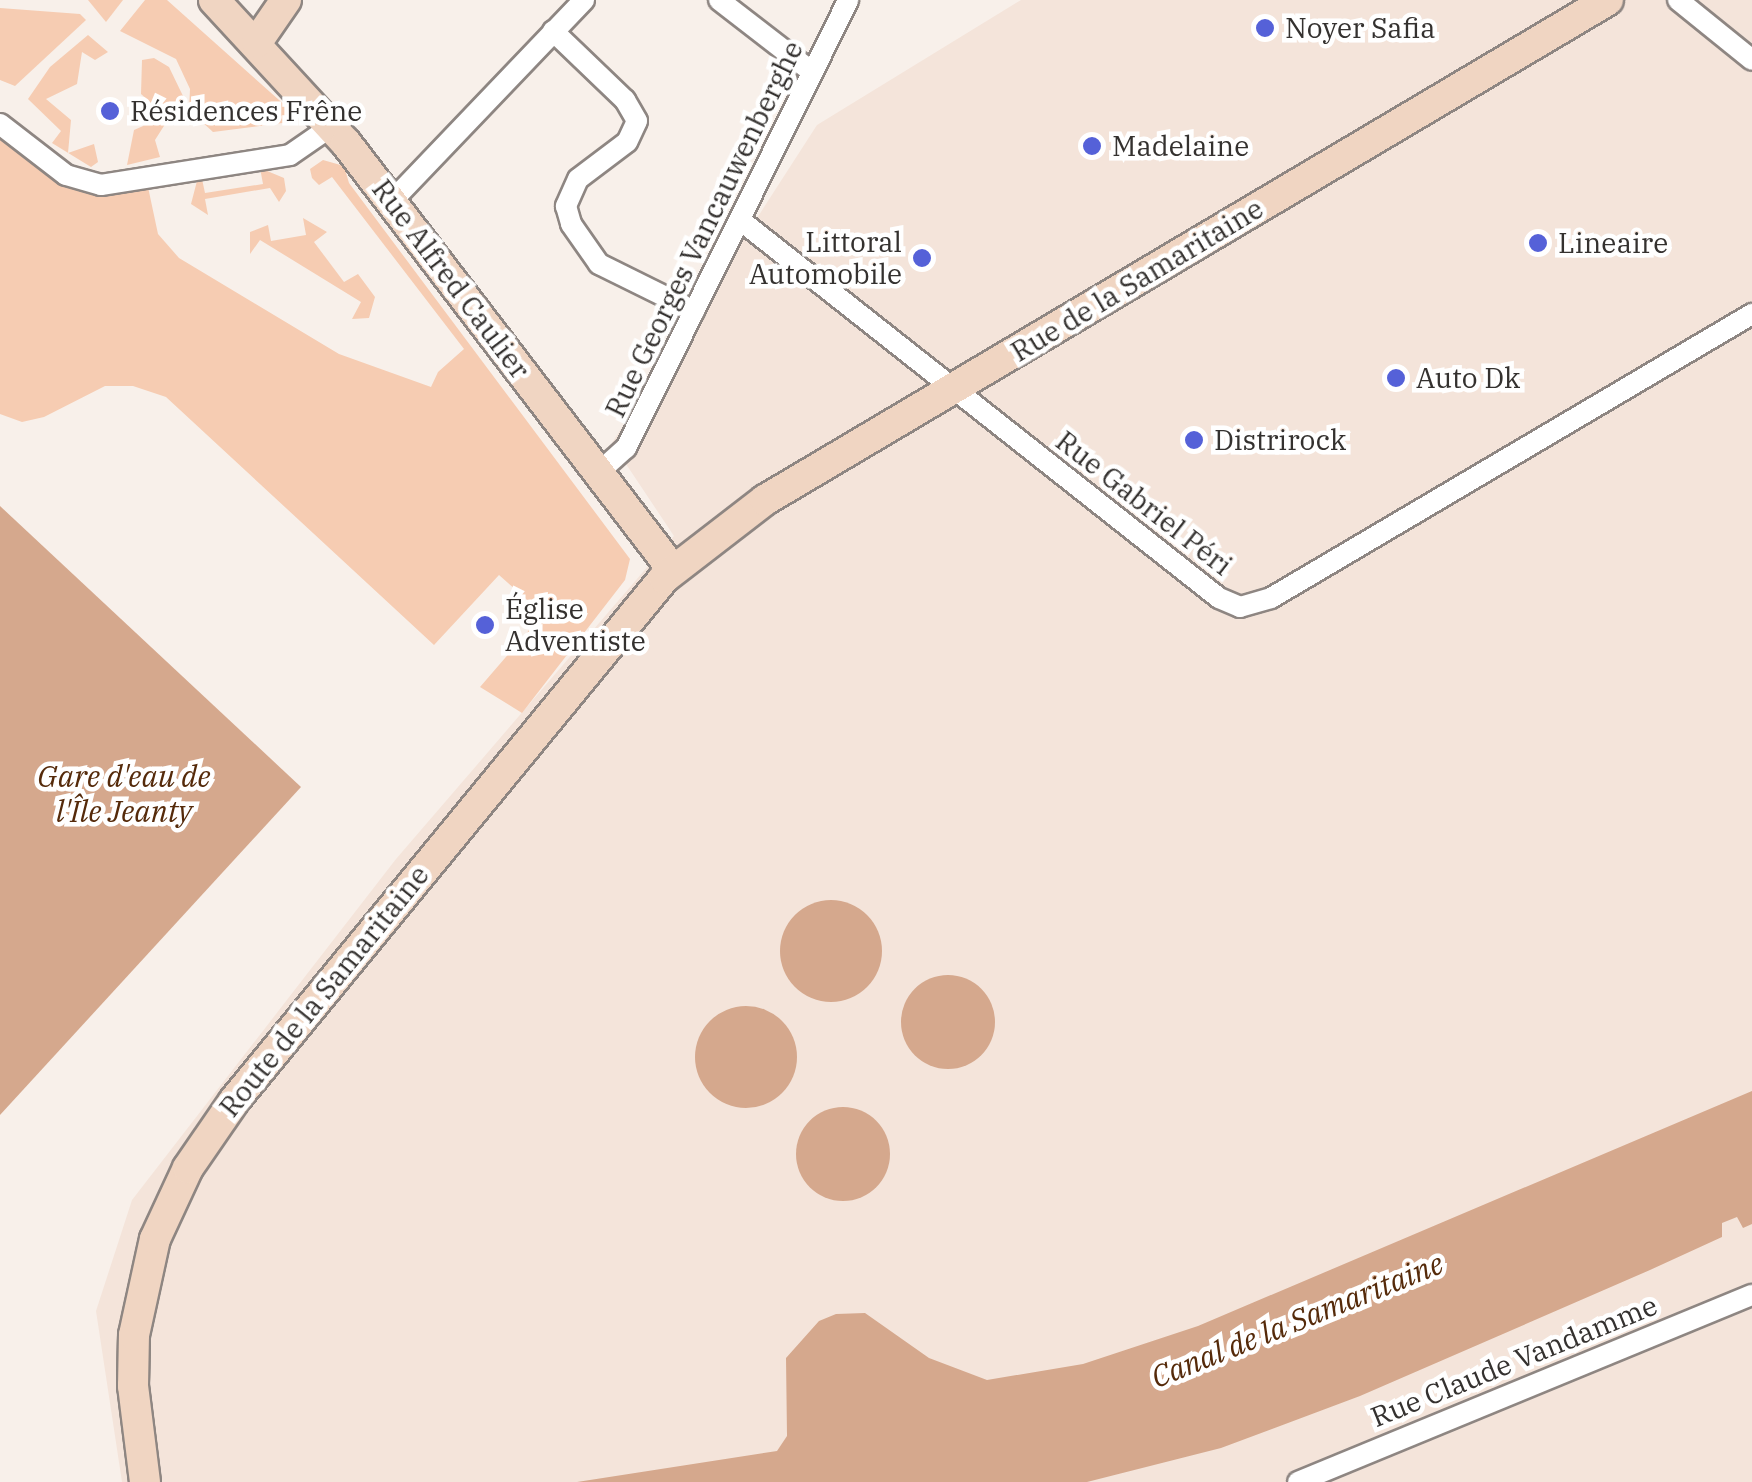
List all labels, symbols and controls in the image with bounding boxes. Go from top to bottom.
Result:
place label: Noyer Safia [1285,11,1435,45]
marker: Noyer Safia [1254,17,1276,39]
street label: Rue Georges Vancauwenberghe [598,35,810,423]
place label: Résidences Frêne [130,94,362,128]
marker: Résidences Frêne [99,100,121,122]
place label: Madelaine [1112,129,1249,163]
marker: Madelaine [1081,135,1103,157]
street label: Rue Alfred Caulier [365,173,537,385]
street label: Rue de la Samaritaine [1005,191,1269,369]
place label: Littoral Automobile [749,225,902,291]
place label: Lineaire [1558,226,1668,260]
marker: Lineaire [1527,232,1549,254]
marker: Littoral Automobile [911,247,933,269]
place label: Auto Dk [1416,361,1520,395]
marker: Auto Dk [1385,367,1407,389]
place label: Distrirock [1214,423,1346,457]
street label: Rue Gabriel Péri [1049,424,1239,582]
marker: Distrirock [1183,429,1205,451]
place label: Église Adventiste [505,592,646,658]
marker: Église Adventiste [474,614,496,636]
water label: Gare d'eau de l'Île Jeanty [37,758,211,828]
street label: Route de la Samaritaine [212,859,436,1123]
water label: Canal de la Samaritaine [1146,1245,1448,1395]
street label: Rue Claude Vandamme [1366,1288,1662,1434]

